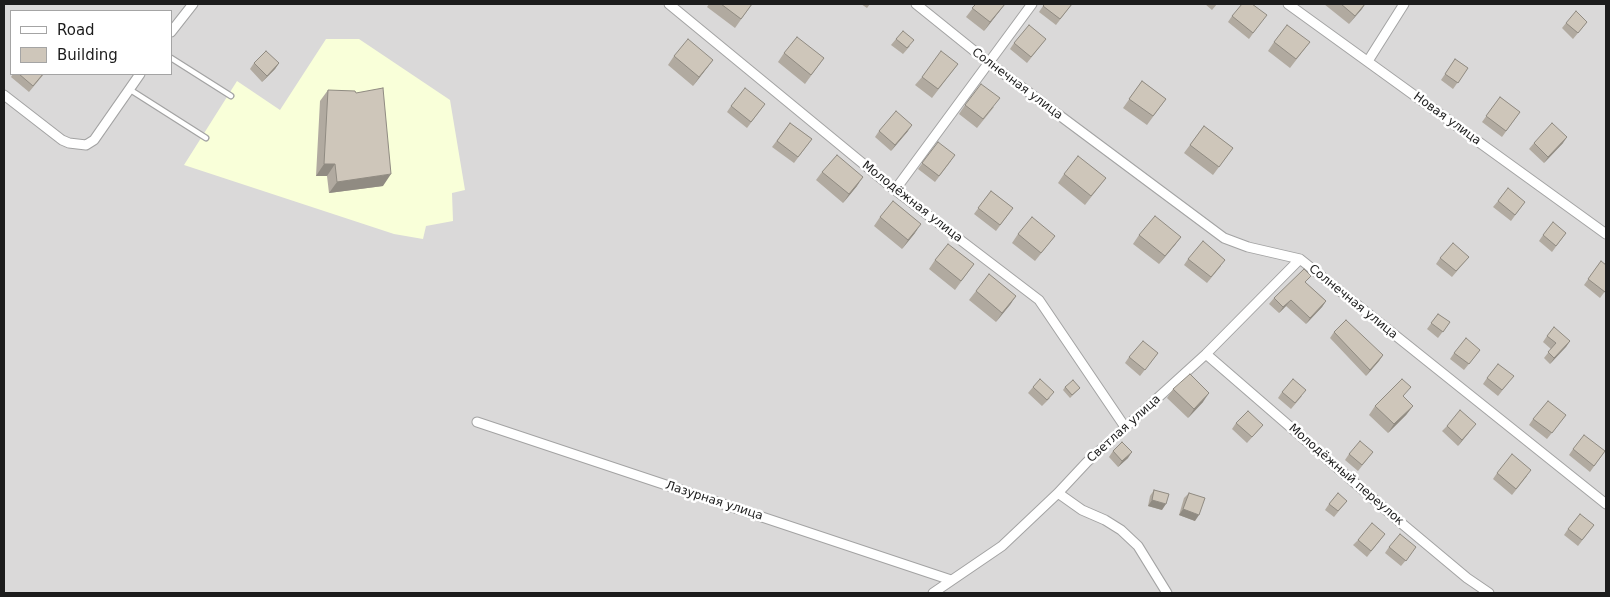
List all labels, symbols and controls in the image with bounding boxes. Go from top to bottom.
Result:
legend [10,10,172,75]
text: Road [57,21,95,39]
street label: Солнечная улица [969,45,1065,123]
text: Building [57,46,118,64]
street label: Новая улица [1410,90,1484,148]
street label: Молодёжная улица [859,158,965,246]
street label: Солнечная улица [1306,262,1400,342]
street label: Светлая улица [1084,392,1164,466]
street label: Молодёжный переулок [1286,421,1406,529]
street label: Лазурная улица [663,478,765,524]

